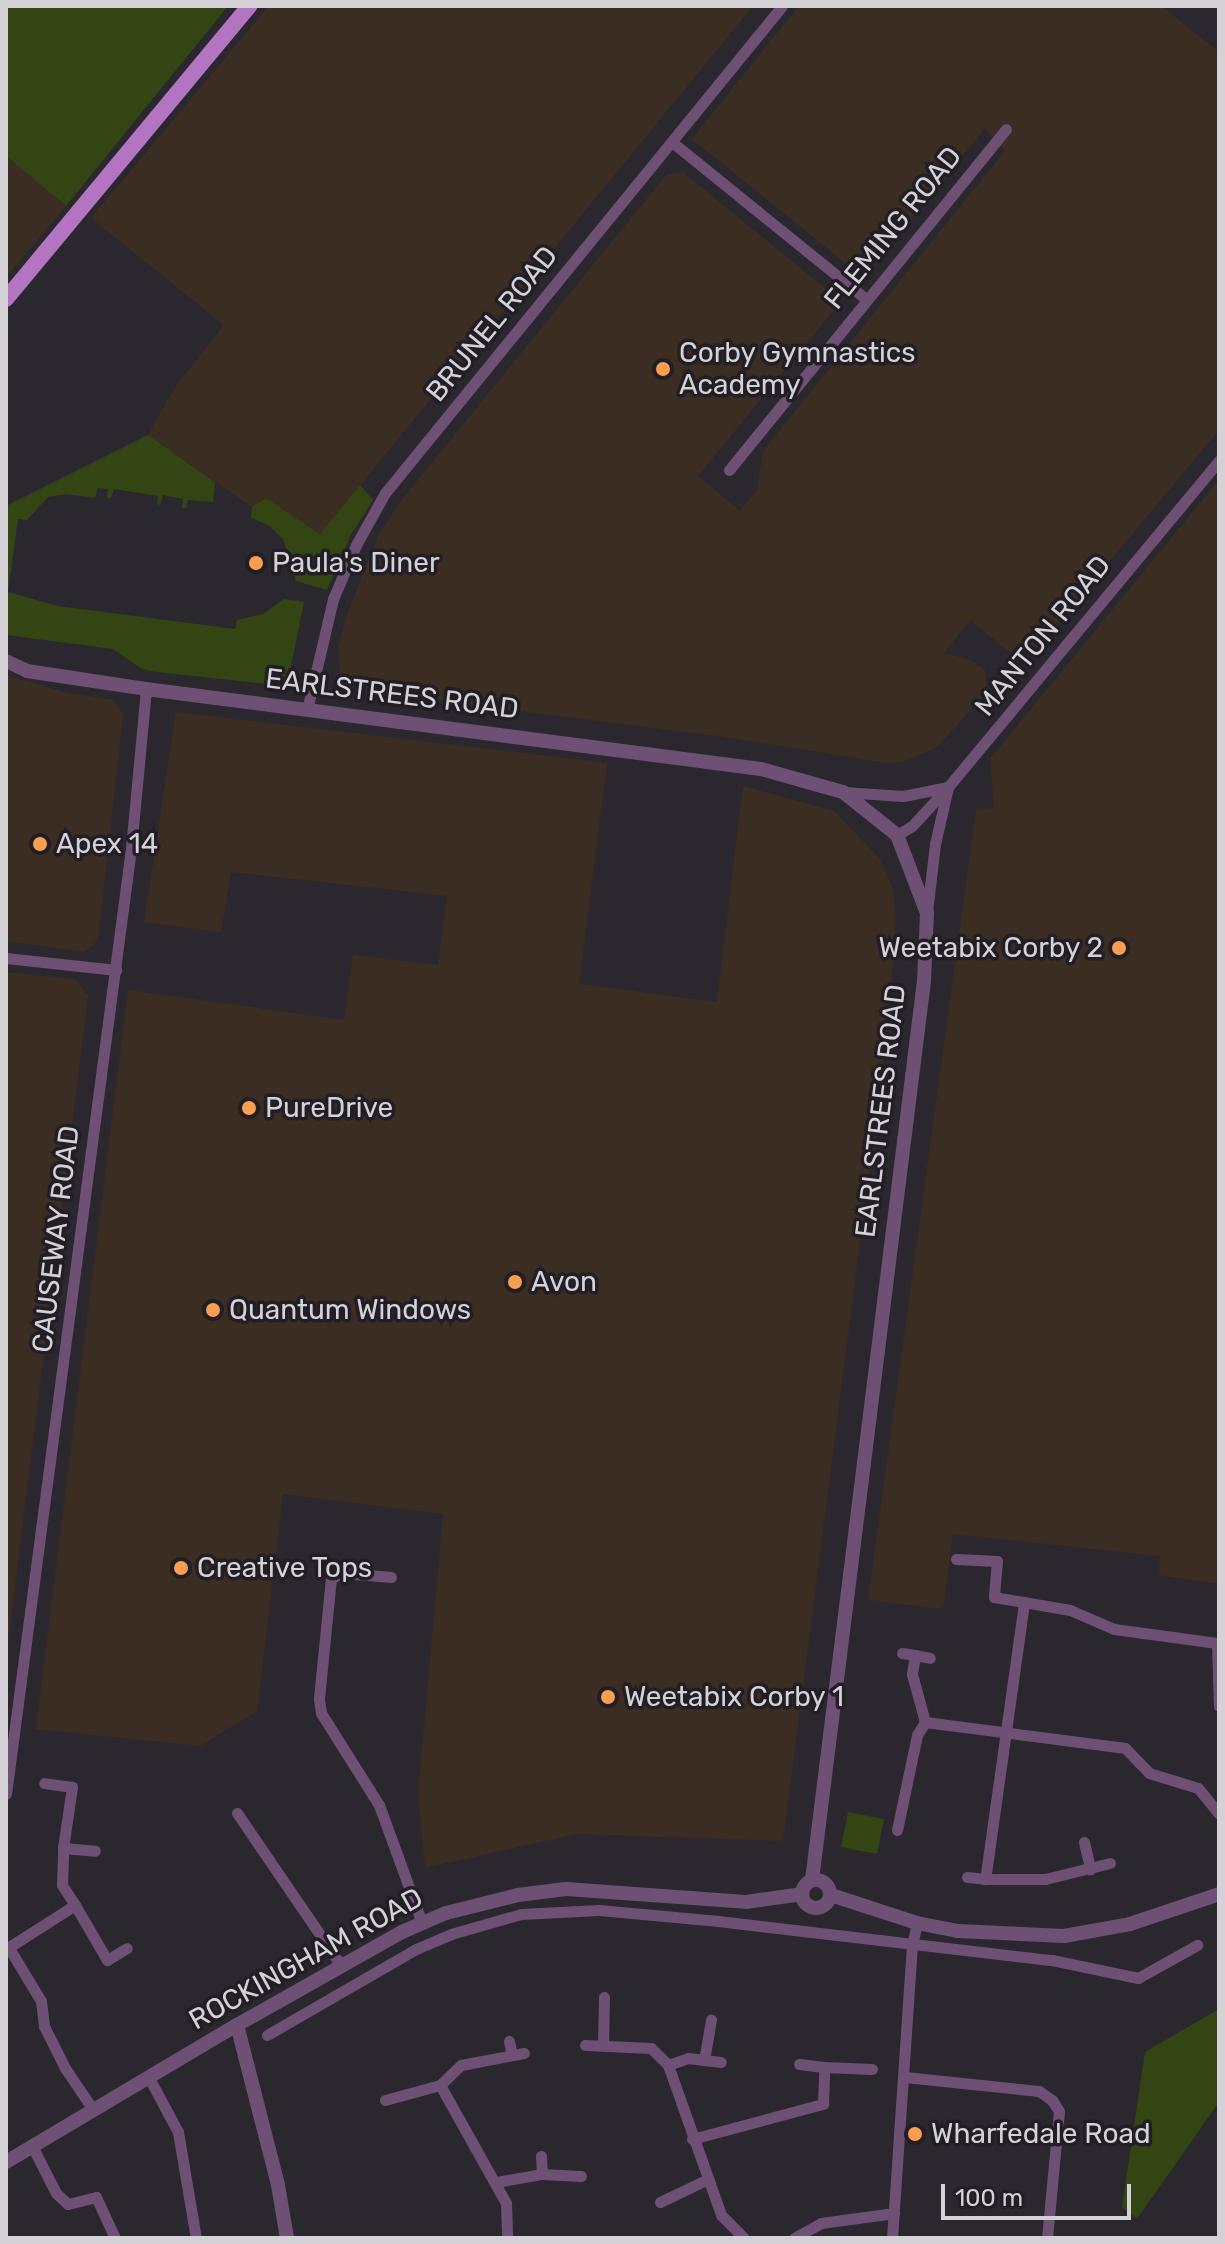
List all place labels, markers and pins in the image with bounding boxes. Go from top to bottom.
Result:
place label: Corby Gymnastics Academy [679,336,916,402]
marker: Corby Gymnastics Academy [654,360,672,378]
place label: Paula's Diner [272,546,440,580]
marker: Paula's Diner [247,554,265,572]
place label: Apex 14 [56,827,158,861]
marker: Apex 14 [31,835,49,853]
place label: Weetabix Corby 2 [878,931,1103,965]
marker: Weetabix Corby 2 [1110,939,1128,957]
place label: PureDrive [265,1091,393,1125]
marker: PureDrive [240,1099,258,1117]
place label: Avon [531,1265,597,1299]
marker: Avon [506,1273,524,1291]
place label: Quantum Windows [229,1293,471,1327]
marker: Quantum Windows [204,1301,222,1319]
place label: Creative Tops [197,1551,373,1585]
marker: Creative Tops [172,1559,190,1577]
place label: Weetabix Corby 1 [624,1680,845,1714]
marker: Weetabix Corby 1 [599,1688,617,1706]
place label: Wharfedale Road [931,2117,1151,2151]
marker: Wharfedale Road [906,2125,924,2143]

